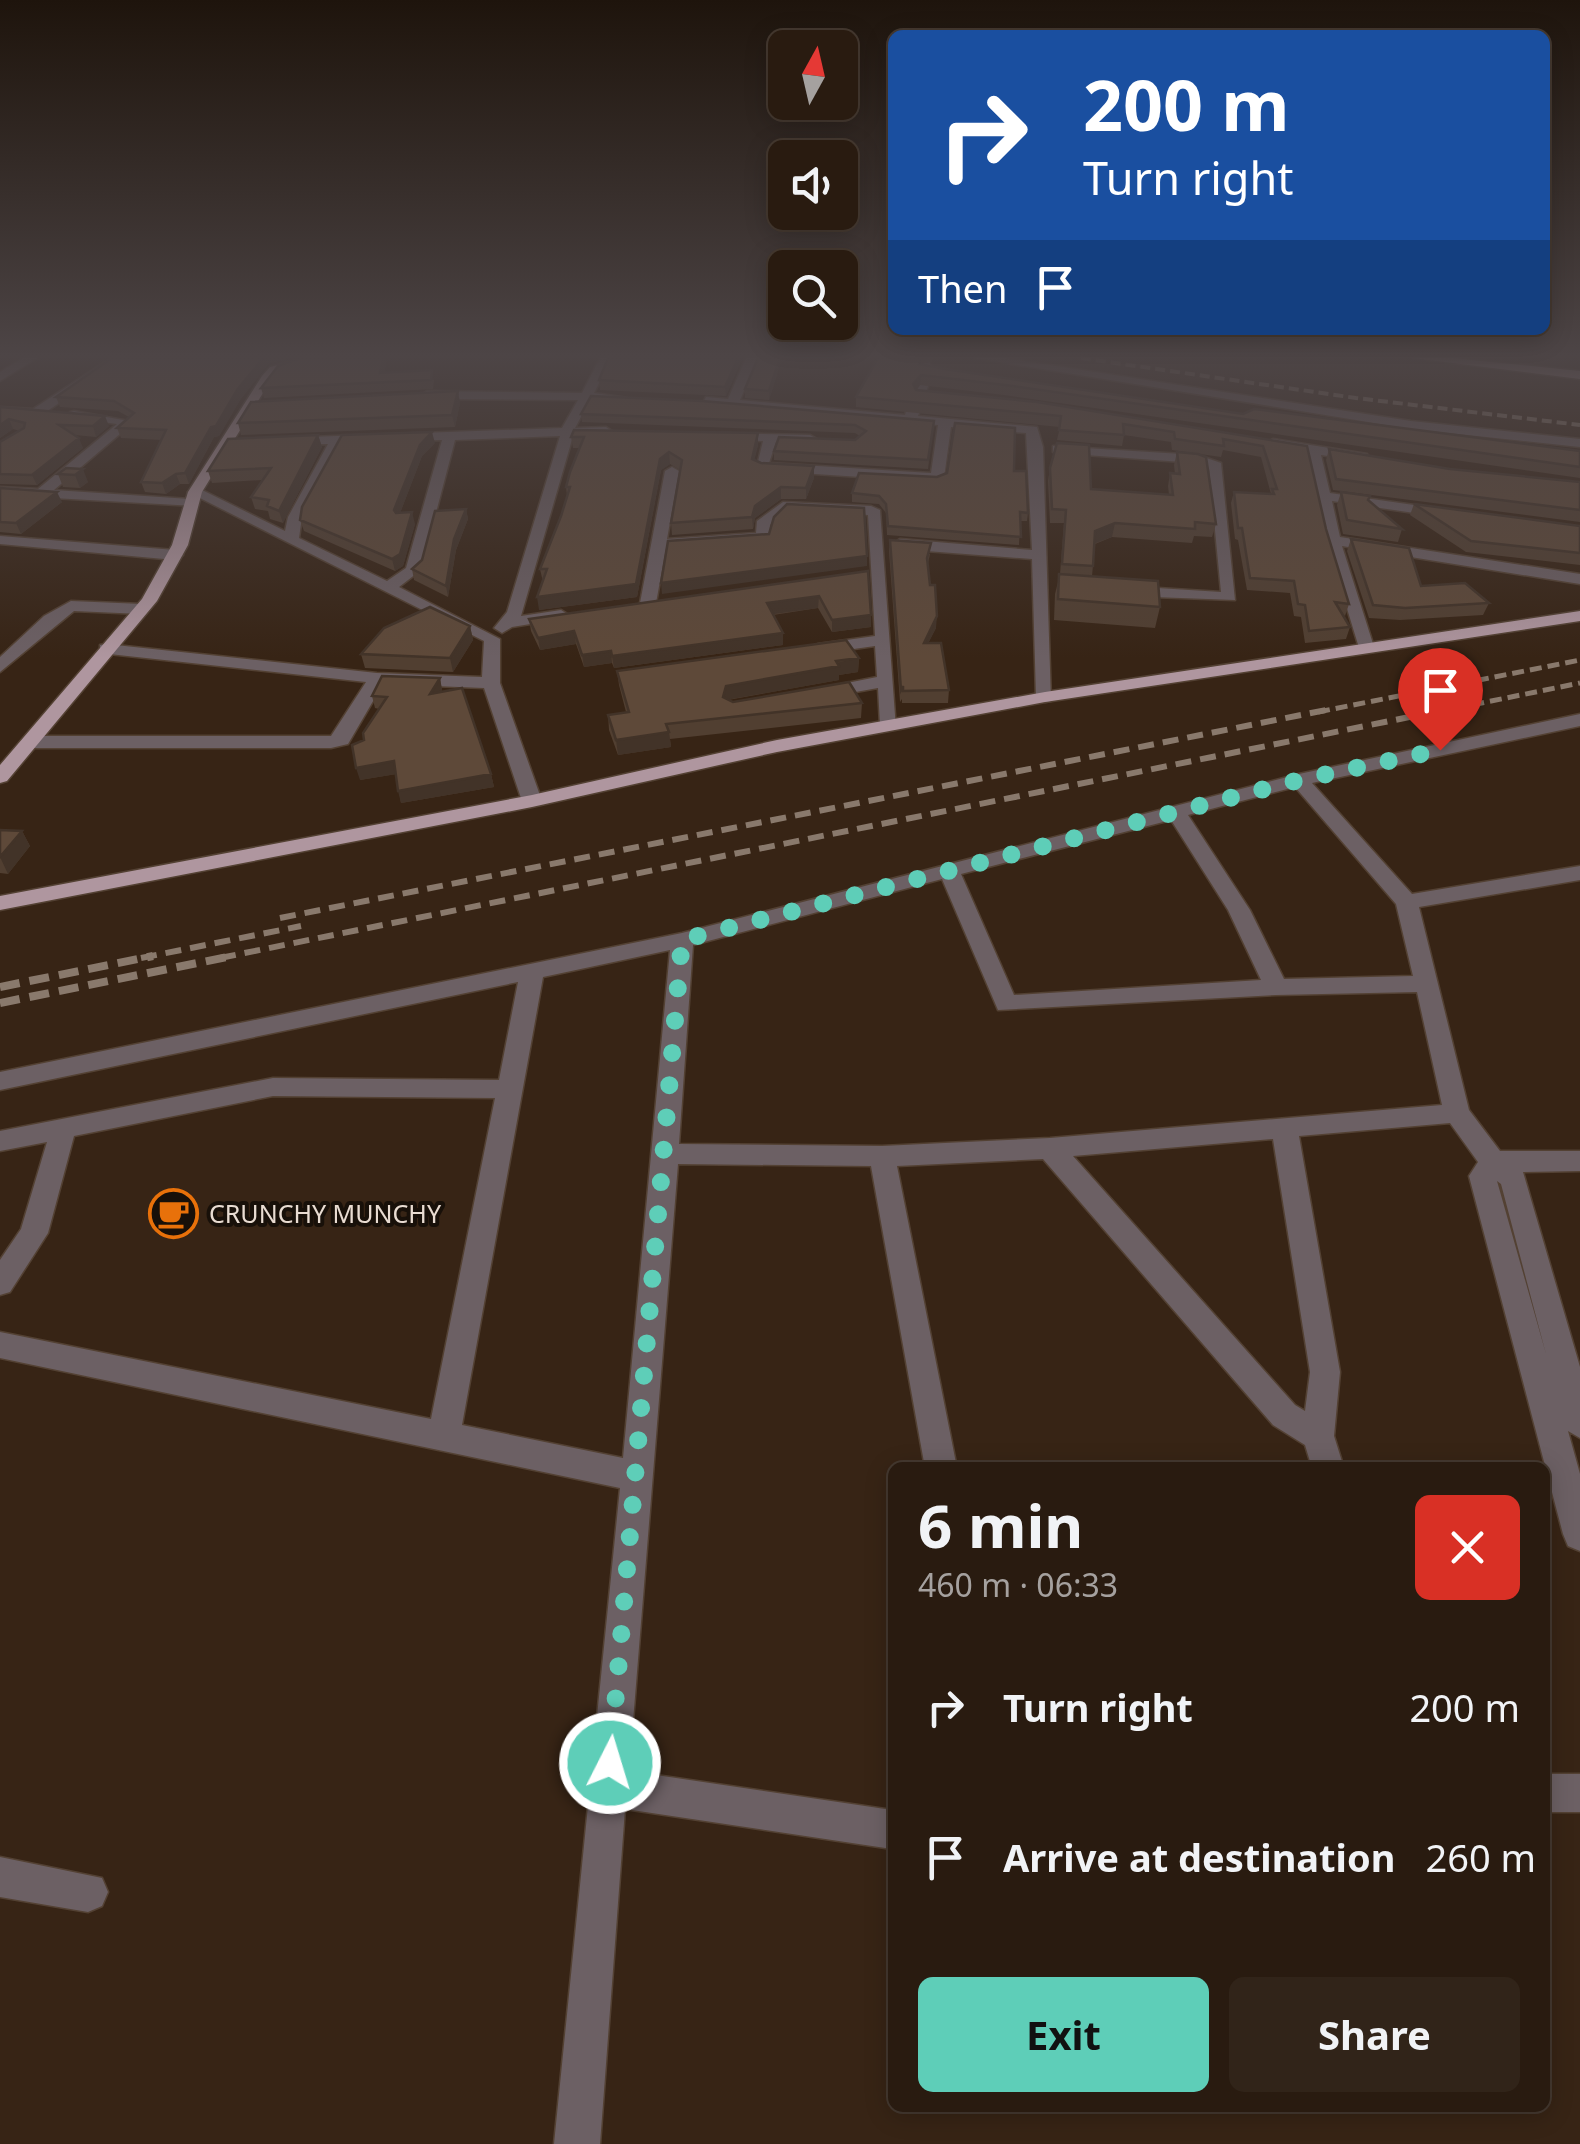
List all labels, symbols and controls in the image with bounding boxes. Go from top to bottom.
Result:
north arrow [768,30,858,120]
map controls [768,30,858,340]
text: 200 m [1083,56,1290,152]
icon: right [918,70,1048,200]
button: sound [768,140,858,230]
text: Turn right [1083,147,1294,208]
button: search [768,250,858,340]
icon: arrive [1028,260,1083,315]
text: Then [918,262,1008,314]
pin [1398,648,1483,751]
icon: arrive [1413,663,1468,718]
cafe icon: CRUNCHY MUNCHY [148,1188,200,1240]
place label: CRUNCHY MUNCHY [209,1196,442,1230]
text: 6 min [918,1484,1083,1566]
button: close [1415,1495,1520,1600]
text: 460 m · 06:33 [918,1563,1118,1606]
icon: right [918,1680,973,1735]
text: Turn right [1003,1681,1193,1733]
text: 200 m [1409,1681,1520,1733]
position arrow [558,1711,662,1815]
icon: arrive [918,1830,973,1885]
text: Arrive at destination [1003,1831,1395,1883]
text: 260 m [1425,1831,1536,1883]
button: Exit [918,1977,1209,2092]
button: Share [1229,1977,1520,2092]

